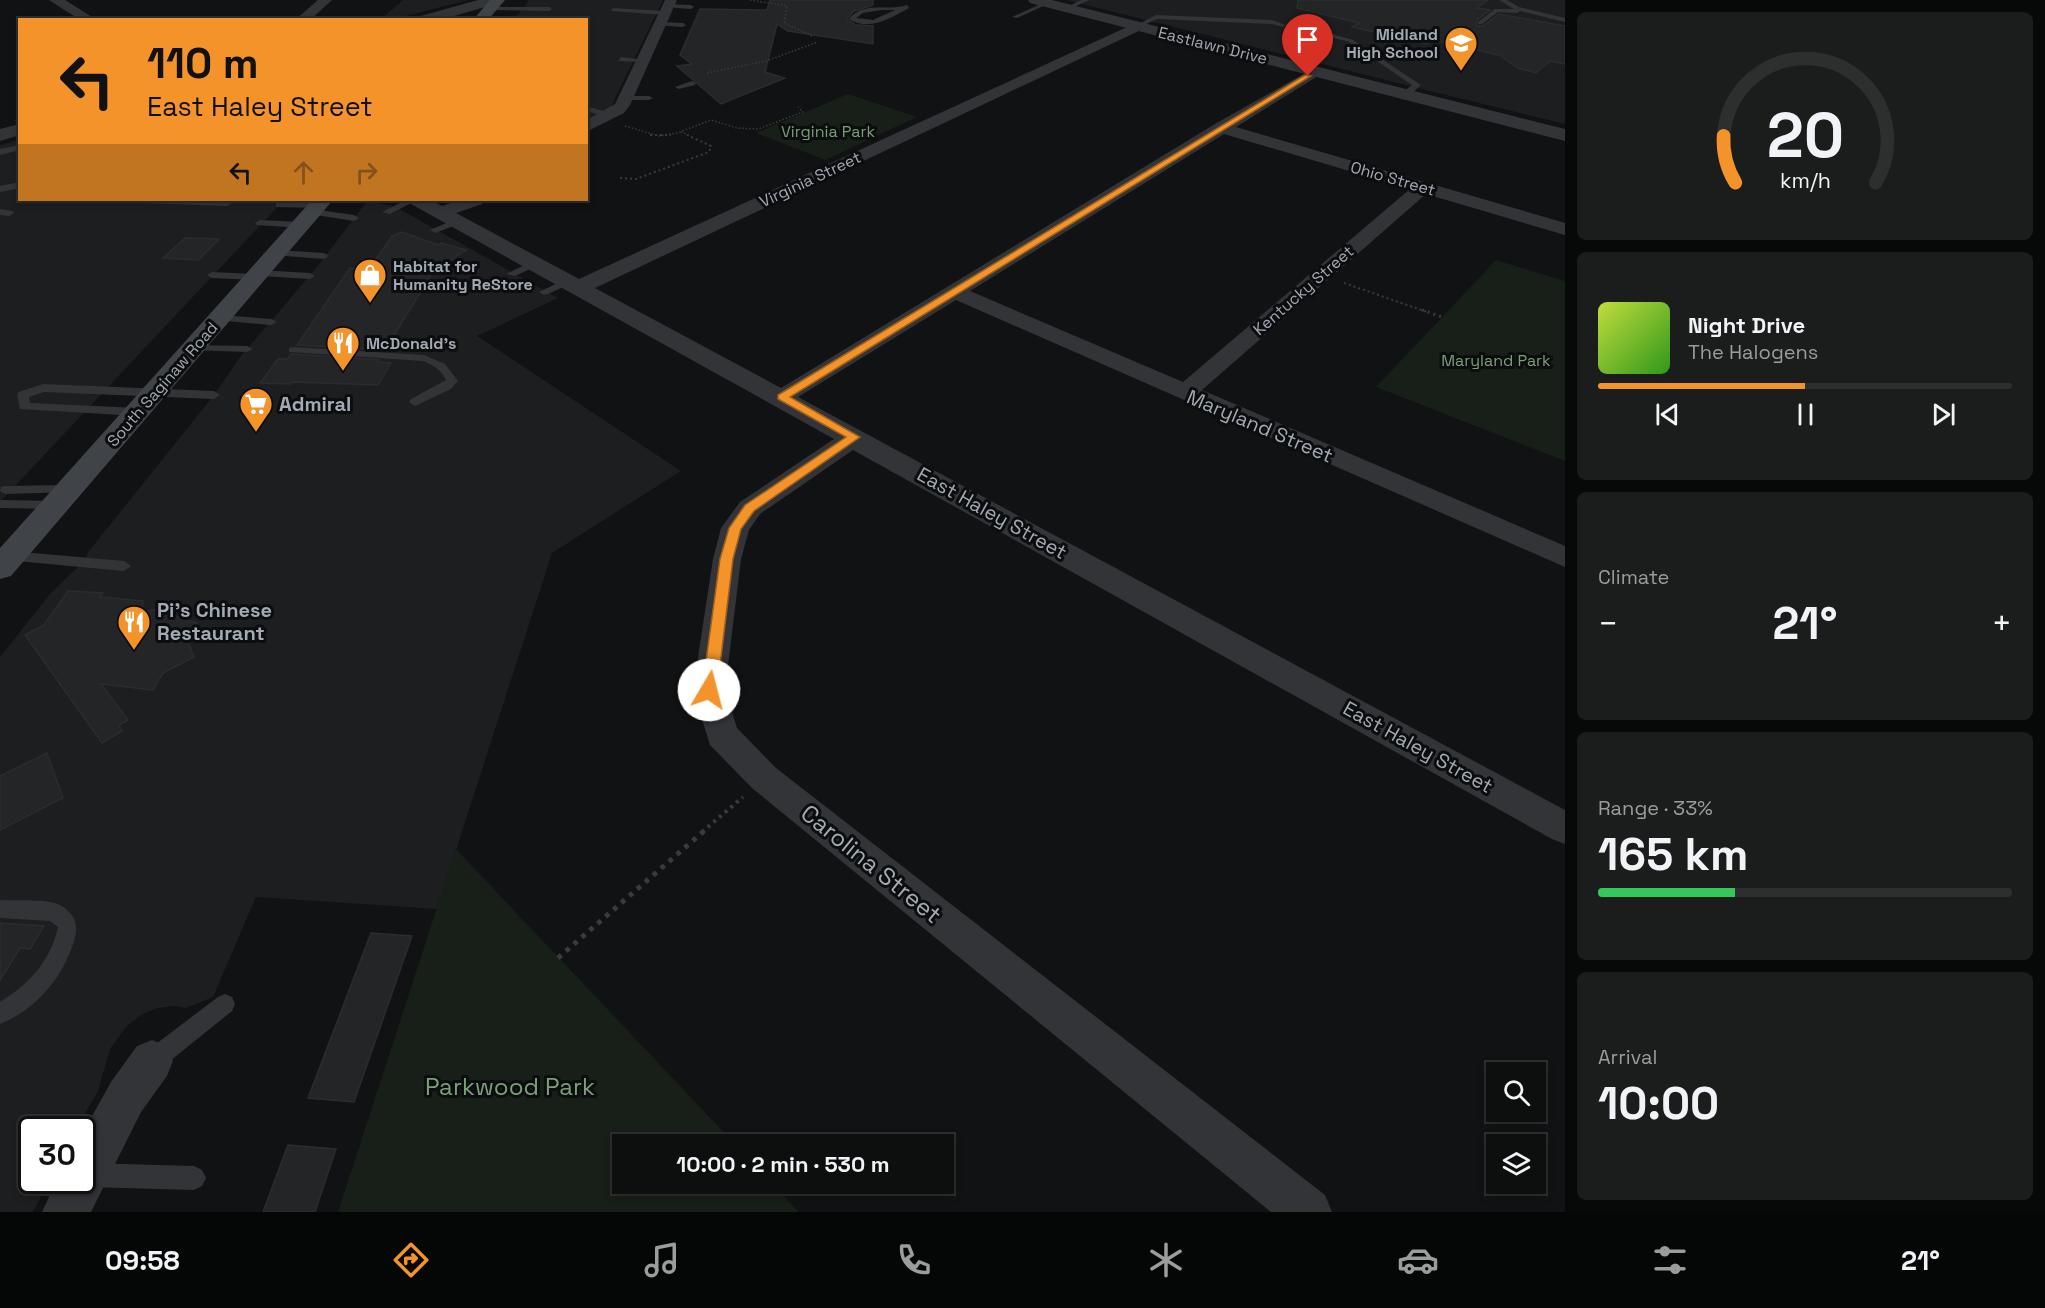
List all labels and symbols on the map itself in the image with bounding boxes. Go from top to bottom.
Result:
pin [1282,14,1333,76]
street label: Eastlawn Drive [1156,22,1270,69]
place label: Midland High School [1346,24,1438,63]
school or university icon: Midland High School [1443,25,1479,72]
park label: Virginia Park [781,121,875,142]
street label: Virginia Street [756,147,864,212]
street label: Ohio Street [1348,156,1438,201]
street label: Kentucky Street [1249,241,1358,340]
place label: Habitat for Humanity ReStore [393,256,533,295]
shop icon: Habitat for Humanity ReStore [352,257,388,304]
street label: South Saginaw Road [102,318,222,451]
restaurant icon: McDonald's [325,325,361,372]
place label: McDonald's [366,333,456,354]
park label: Maryland Park [1441,350,1551,371]
street label: Maryland Street [1183,383,1337,469]
supermarket icon: Admiral [238,386,274,433]
place label: Admiral [279,391,351,417]
street label: East Haley Street [913,461,1071,565]
place label: Pi's Chinese Restaurant [157,597,272,646]
restaurant icon: Pi's Chinese Restaurant [116,604,152,651]
position arrow [677,658,741,722]
street label: East Haley Street [1339,695,1497,799]
street label: Carolina Street [795,797,948,930]
park label: Parkwood Park [425,1071,595,1102]
speed limit sign: 30 [18,1116,96,1194]

